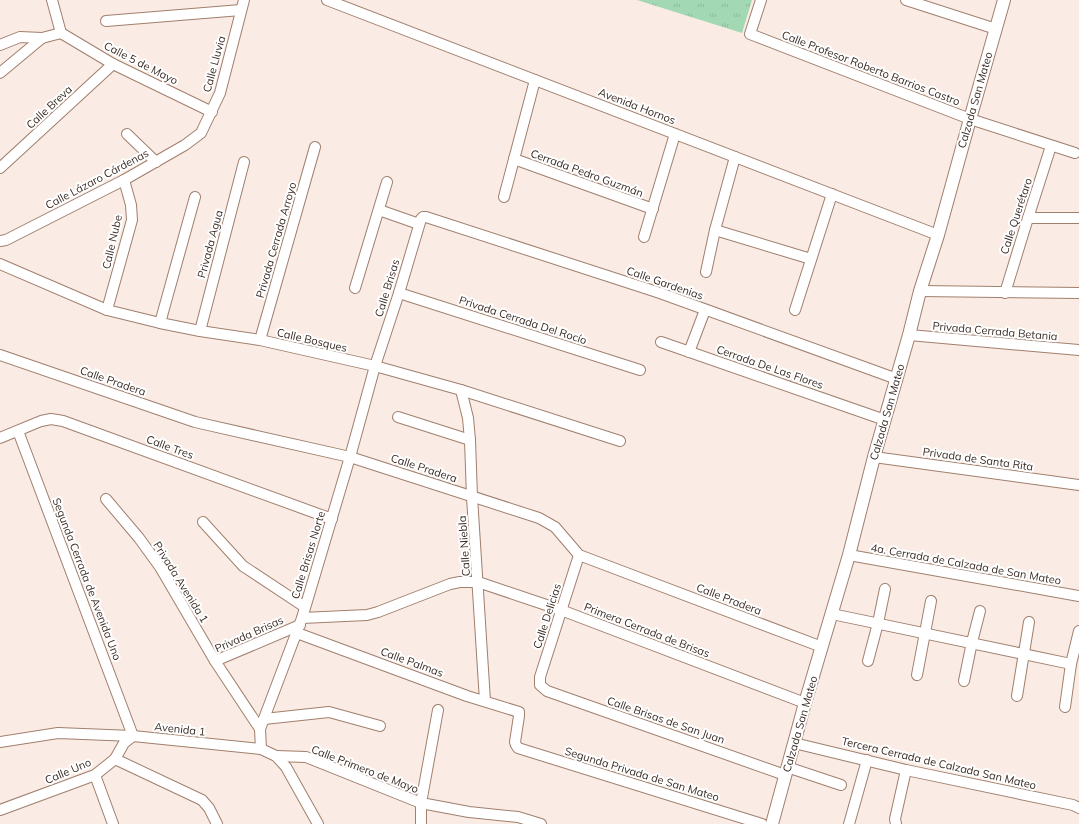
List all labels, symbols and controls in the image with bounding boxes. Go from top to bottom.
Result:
street label: Calle Profesor Roberto Barrios Castro [780,27,962,109]
street label: Calle Lluvia [200,34,228,94]
street label: Calle 5 de Mayo [102,38,180,88]
street label: Calzada San Mateo [955,50,995,150]
street label: Calle Breva [23,82,75,132]
street label: Avenida Hornos [596,85,678,127]
street label: Calle Lázaro Cárdenas [43,146,151,212]
street label: Cerrada Pedro Guzmán [529,146,645,200]
street label: Calle Querétaro [997,176,1035,256]
street label: Privada Cerrada Arroyo [253,180,299,300]
street label: Privada Agua [194,209,226,279]
street label: Calle Nube [99,214,125,270]
street label: Calle Brisas [372,257,402,319]
street label: Calle Gardenias [625,263,705,303]
street label: Privada Cerrada Del Rocío [457,293,589,347]
street label: Privada Cerrada Betania [932,319,1058,343]
street label: Calle Bosques [276,325,348,355]
street label: Cerrada De Las Flores [715,342,825,392]
street label: Calzada San Mateo [867,362,907,462]
street label: Calle Pradera [78,363,148,399]
street label: Calle Tres [144,432,196,462]
street label: Privada de Santa Rita [922,444,1034,474]
street label: Calle Pradera [389,451,459,485]
street label: Segunda Cerrada de Avenida Uno [49,496,125,662]
street label: Calle Brisas Norte [288,509,328,601]
street label: Calle Niebla [455,515,473,577]
street label: Privada Avenida 1 [150,539,212,625]
street label: 4a. Cerrada de Calzada de San Mateo [870,540,1062,588]
street label: Calle Pradera [694,580,764,618]
street label: Calle Delicias [530,582,564,650]
street label: Primera Cerrada de Brisas [582,600,712,660]
street label: Privada Brisas [213,613,285,655]
street label: Calle Palmas [379,644,445,680]
street label: Calzada San Mateo [780,674,820,774]
street label: Calle Brisas de San Juan [605,693,727,747]
street label: Avenida 1 [154,719,206,739]
street label: Tercera Cerrada de Calzada San Mateo [840,734,1038,792]
street label: Calle Primero de Mayo [309,742,421,796]
street label: Segunda Privada de San Mateo [563,744,721,804]
street label: Calle Uno [43,755,93,787]

